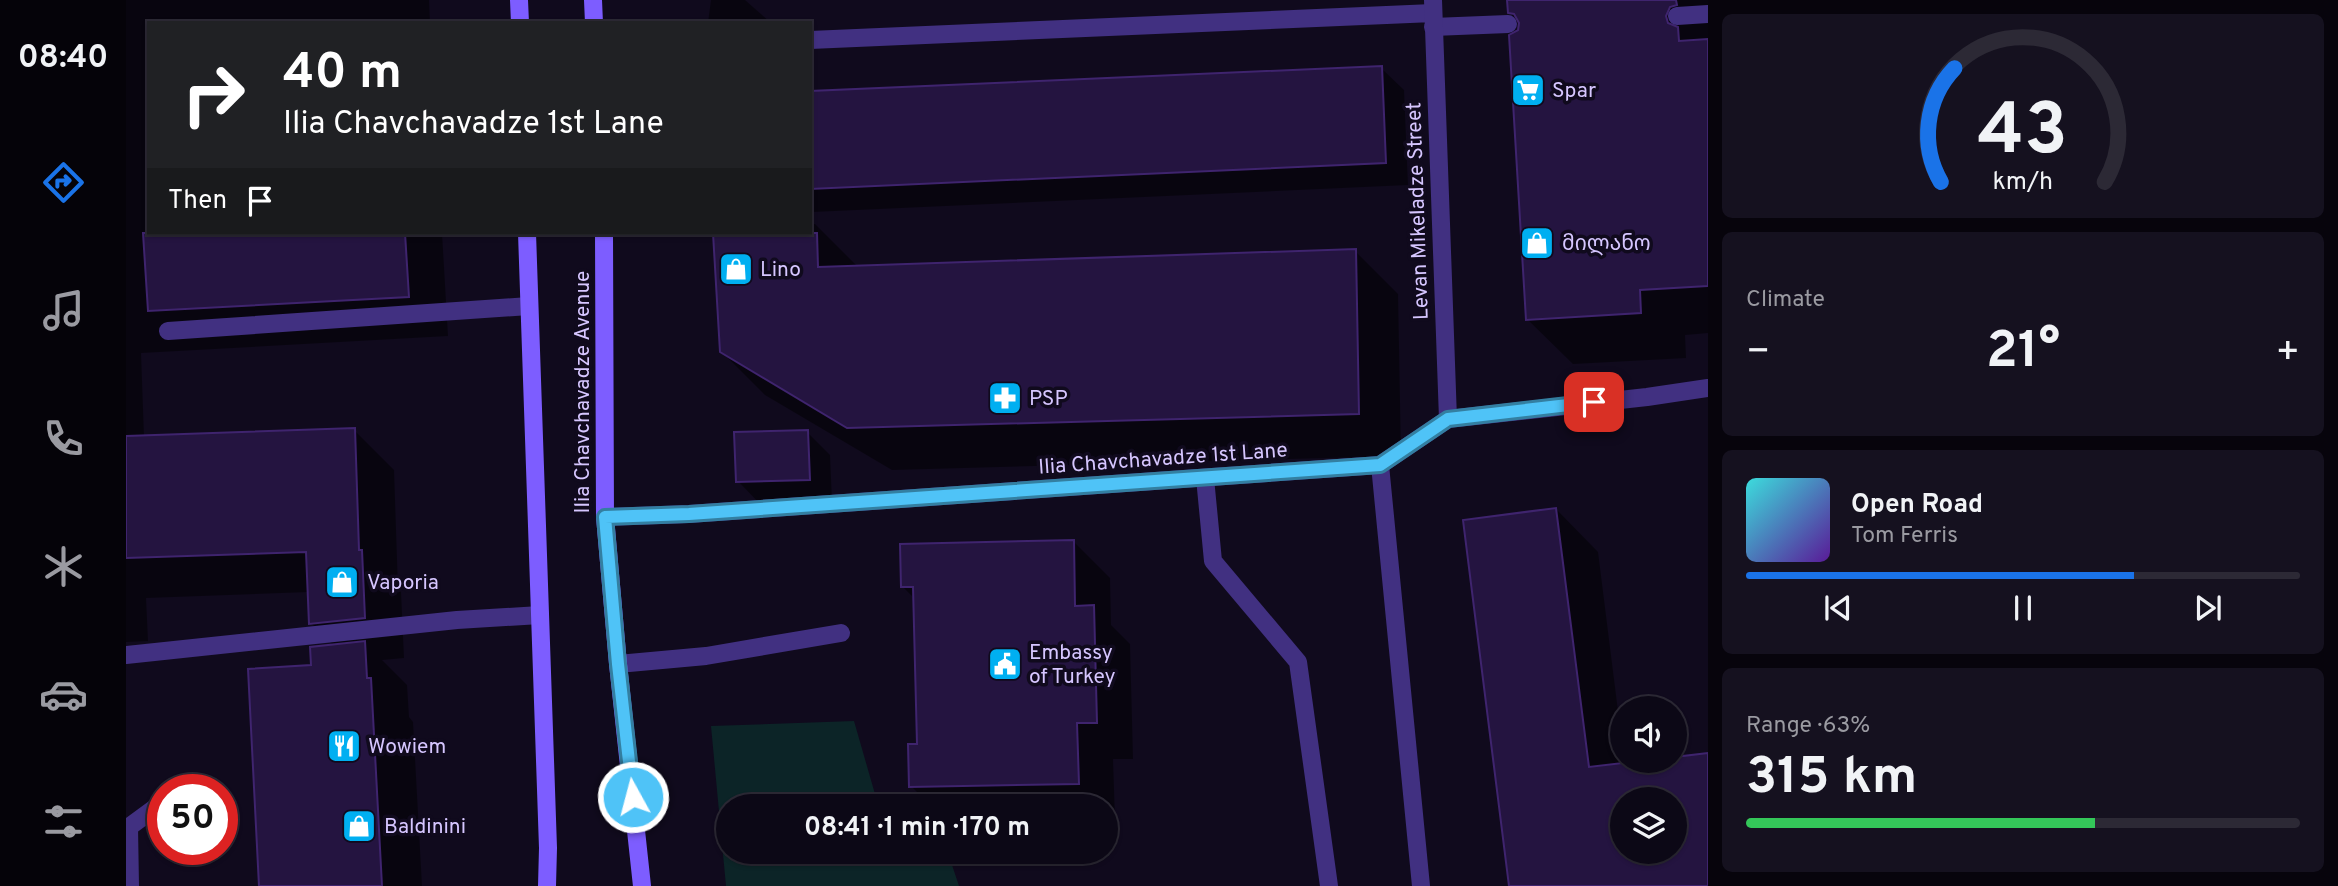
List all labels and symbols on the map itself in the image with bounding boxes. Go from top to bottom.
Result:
supermarket icon: Spar [1509,71,1547,109]
place label: Spar [1552,78,1596,105]
street label: Levan Mikeladze Street [1401,101,1436,320]
shop icon: მილანო [1518,224,1556,262]
place label: მილანო [1562,231,1651,258]
shop icon: Lino [717,250,755,288]
place label: Lino [760,257,801,284]
street label: Ilia Chavchavadze Avenue [570,271,597,513]
pin [1564,372,1624,432]
pharmacy icon: PSP [986,379,1024,417]
place label: PSP [1029,386,1068,413]
street label: Ilia Chavchavadze 1st Lane [1038,437,1289,482]
shop icon: Vaporia [323,563,361,601]
place label: Vaporia [367,570,439,597]
place label: Embassy of Turkey [1029,640,1116,691]
public building icon: Embassy of Turkey [986,645,1024,683]
restaurant icon: Wowiem [325,727,363,765]
place label: Wowiem [368,734,446,761]
position arrow [596,760,670,834]
speed limit sign: 50 [147,774,238,865]
shop icon: Baldinini [340,807,378,845]
place label: Baldinini [384,814,466,841]

